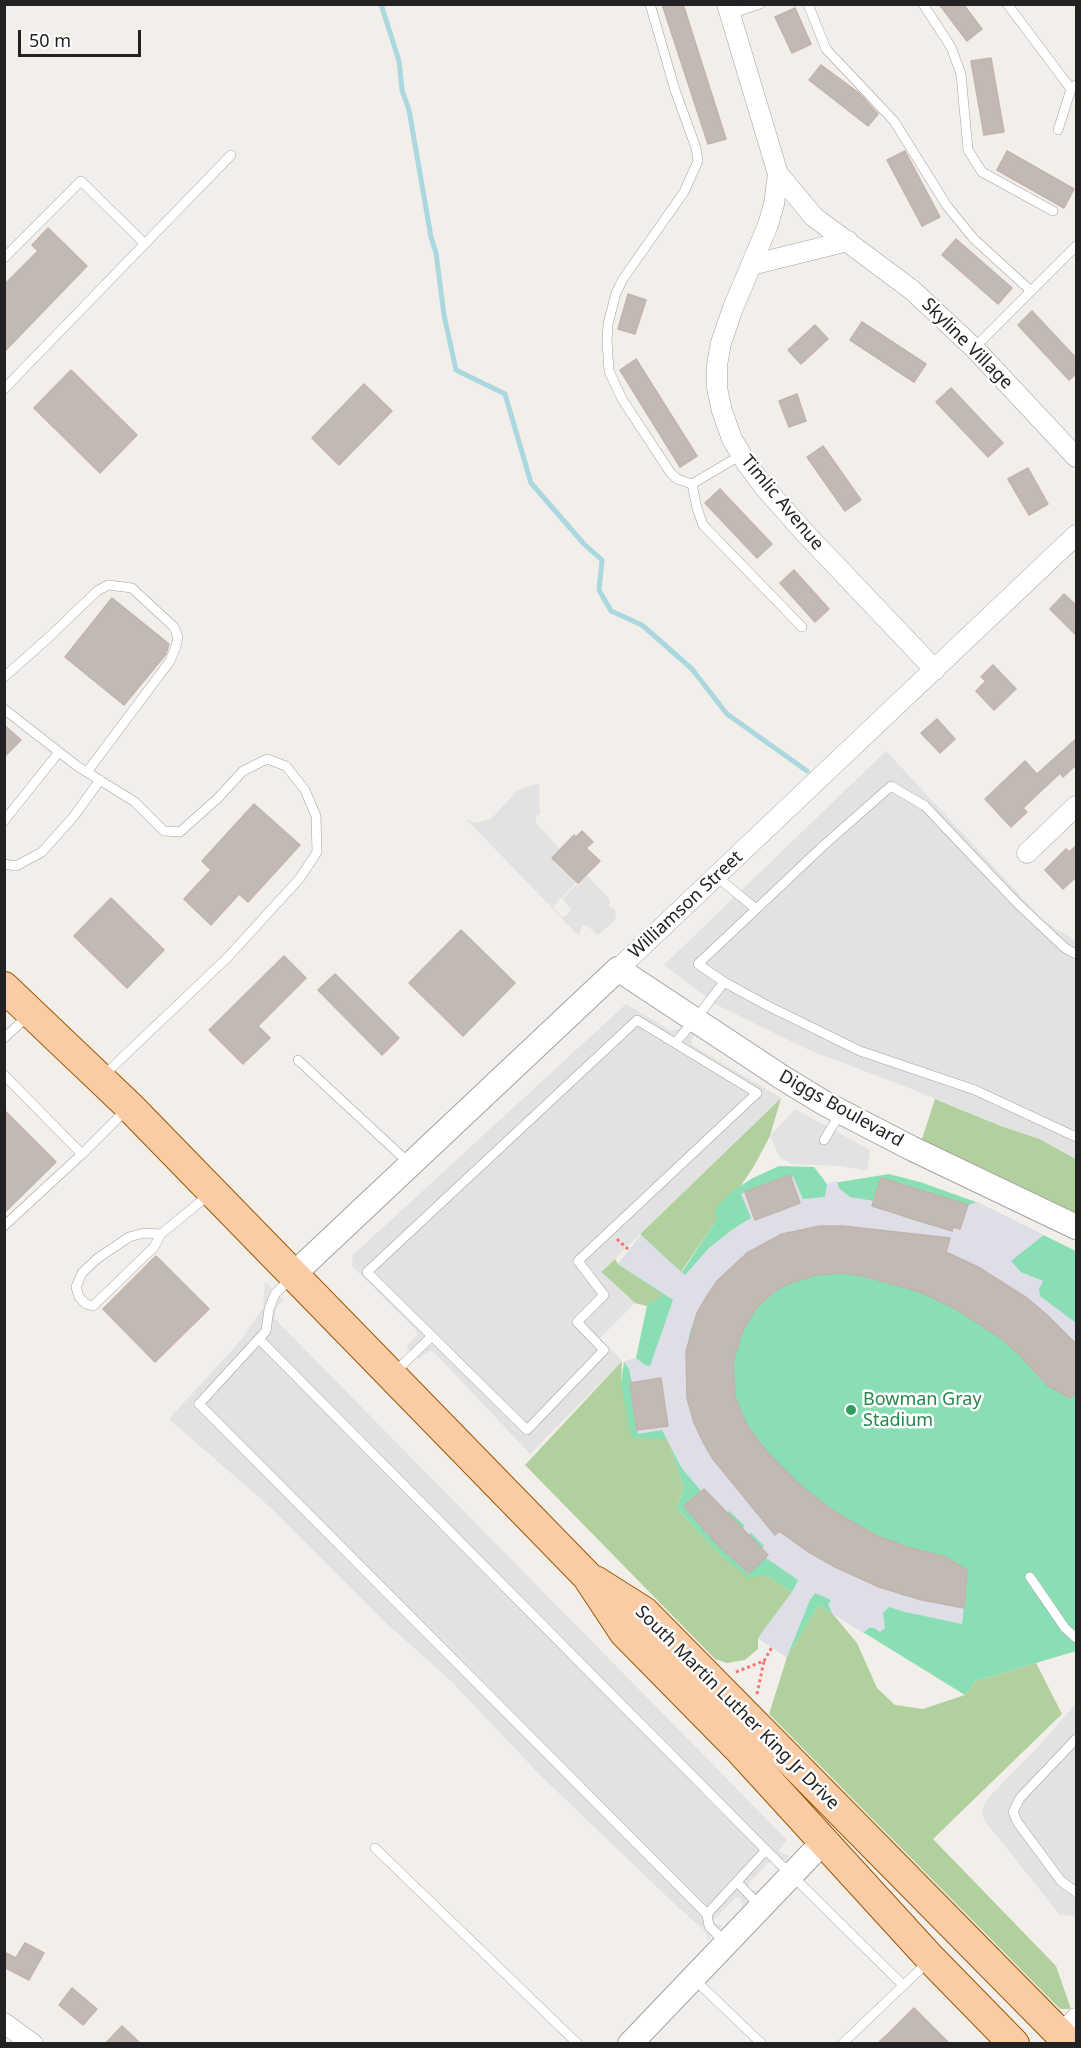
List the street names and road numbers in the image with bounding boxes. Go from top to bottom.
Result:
street label: Skyline Village [917,294,1017,394]
street label: Timlic Avenue [736,451,828,555]
street label: Williamson Street [625,847,747,963]
street label: Diggs Boulevard [775,1066,907,1152]
street label: South Martin Luther King Jr Drive [630,1601,844,1815]

